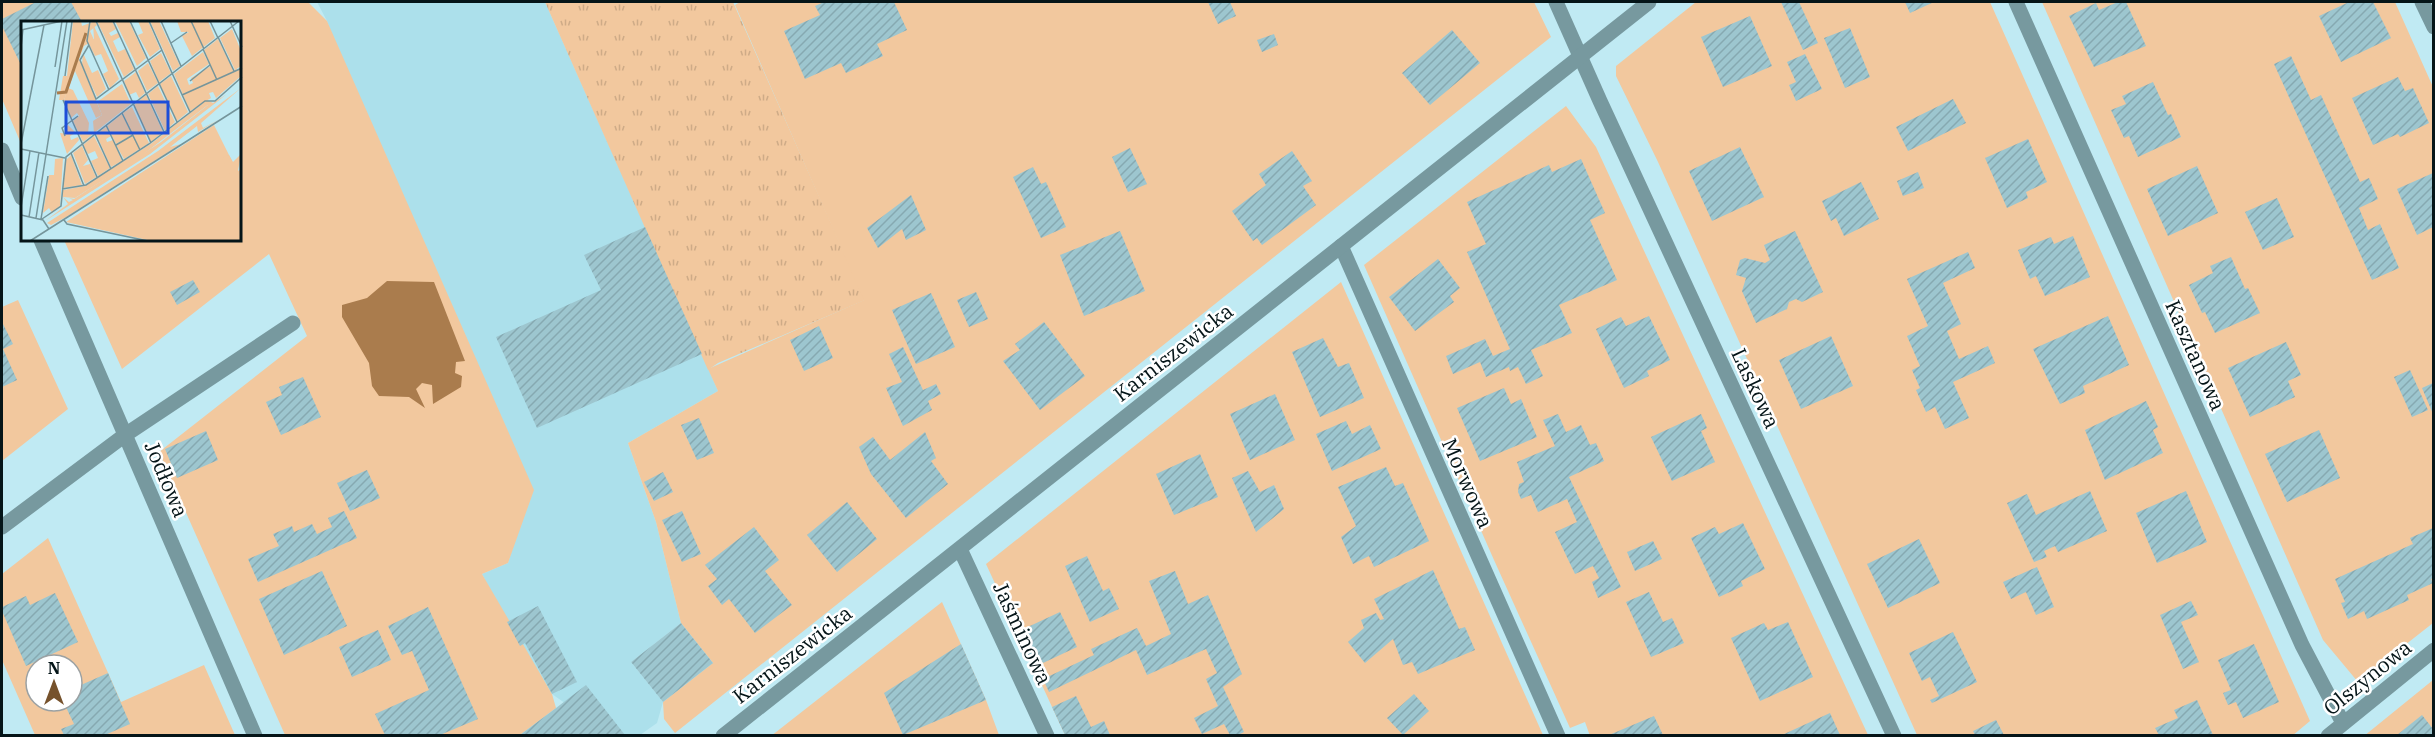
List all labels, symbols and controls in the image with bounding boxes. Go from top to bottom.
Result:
inset map [21,21,242,242]
street label: Kasztanowa [2159,295,2233,415]
street label: Karniszewicka [1107,297,1239,407]
street label: Laskowa [1725,343,1787,433]
street label: Morwowa [1436,434,1500,532]
street label: Jodłowa [138,437,196,521]
street label: Jaśminowa [987,577,1059,689]
street label: Karniszewicka [726,599,858,709]
street label: Olszynowa [2317,633,2417,721]
north arrow [24,653,84,713]
text: N [48,658,60,678]

